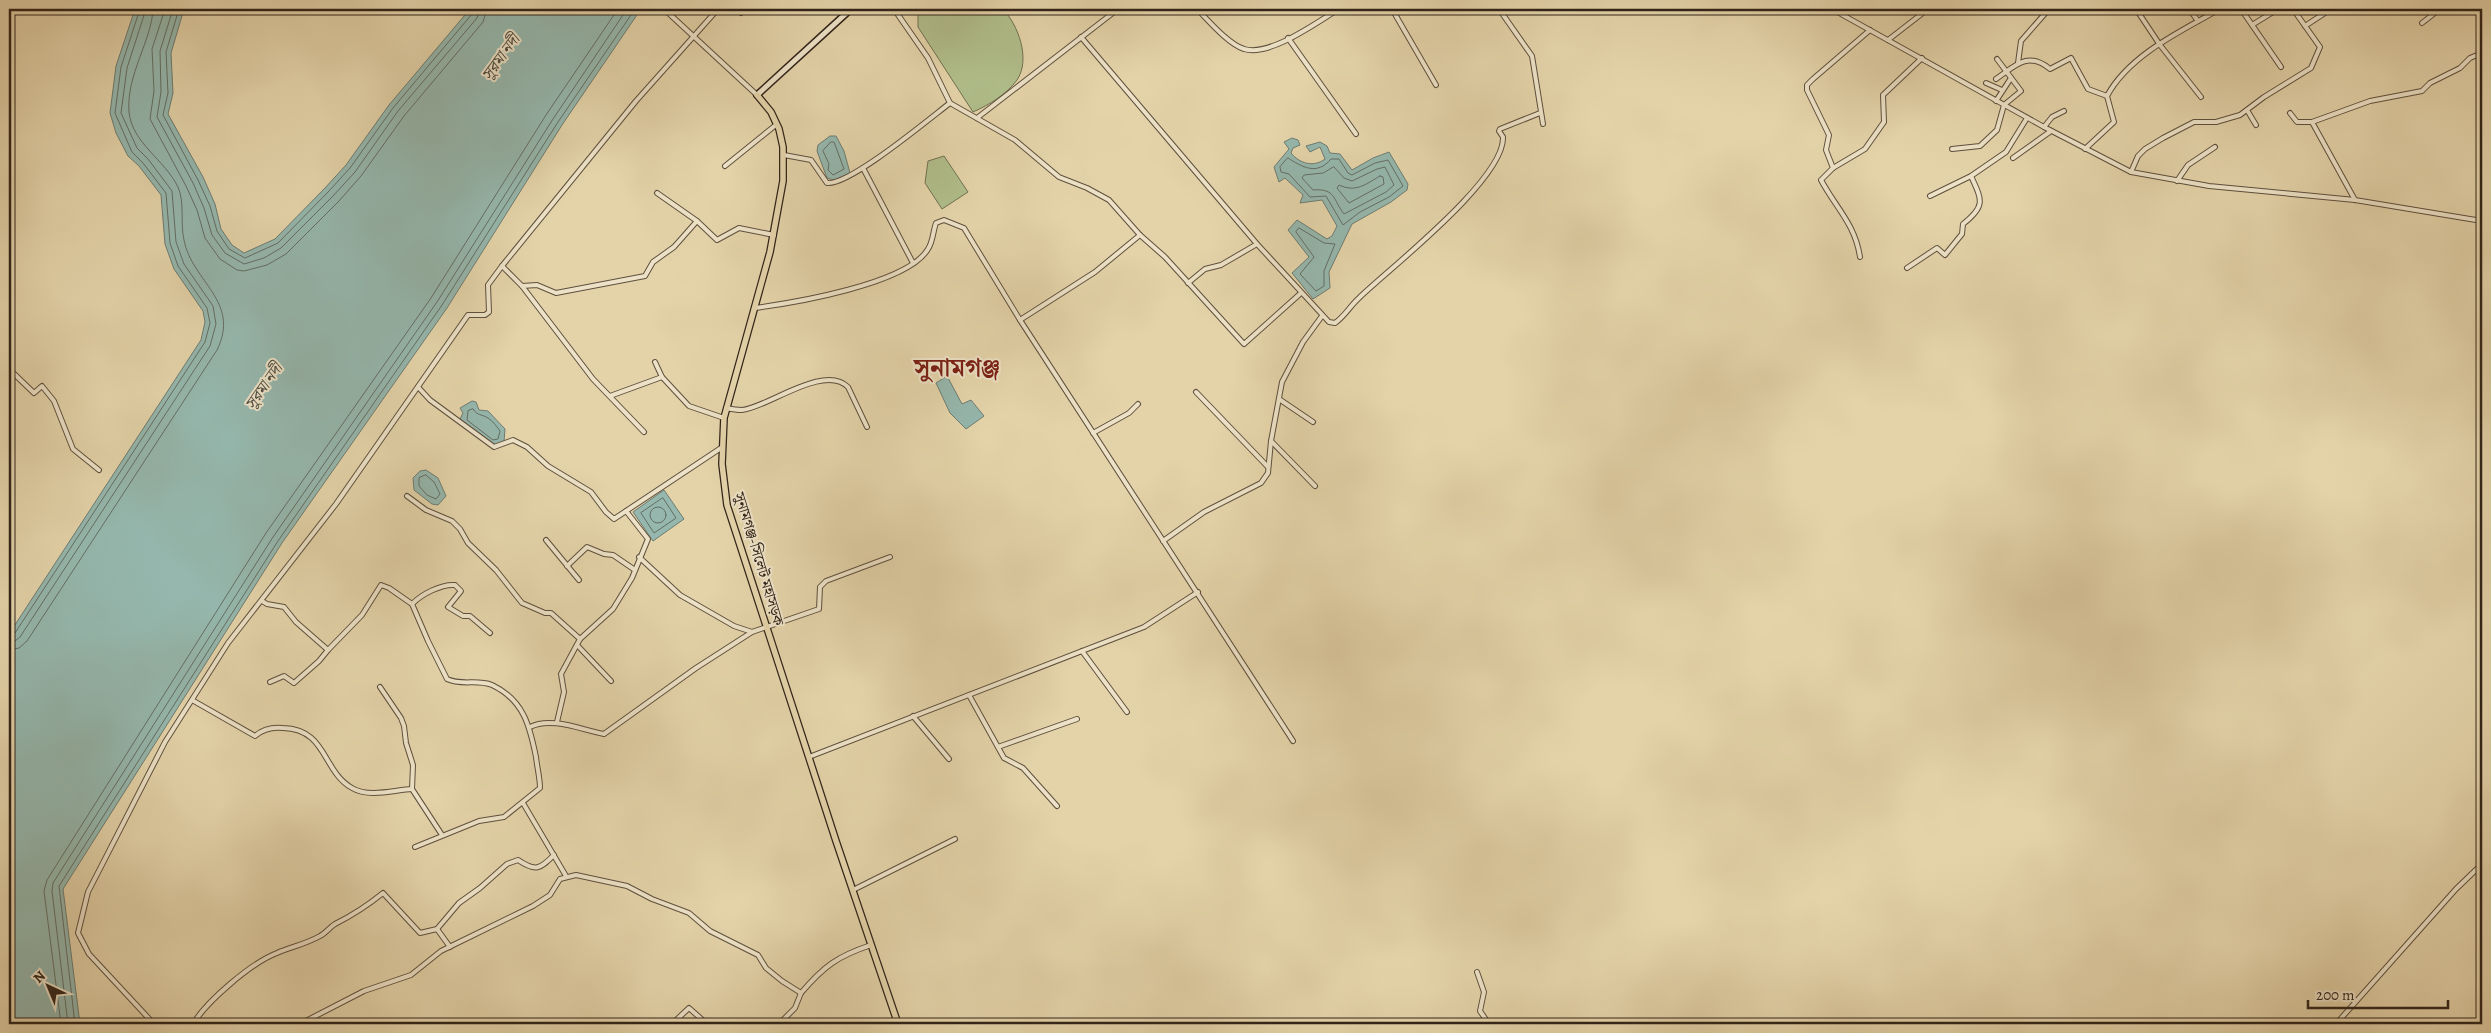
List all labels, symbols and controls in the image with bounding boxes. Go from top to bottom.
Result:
water label: সুরমা নদী [477,29,526,85]
district label: সুনামগঞ্জ [913,351,1000,385]
water label: সুরমা নদী [240,357,289,414]
street label: সুনামগঞ্জ-সিলেট মহাসড়ক [729,489,789,628]
north arrow [22,960,72,1010]
text: N [29,967,50,987]
scale bar [2308,978,2448,1010]
text: 200 m [2316,985,2355,1005]

